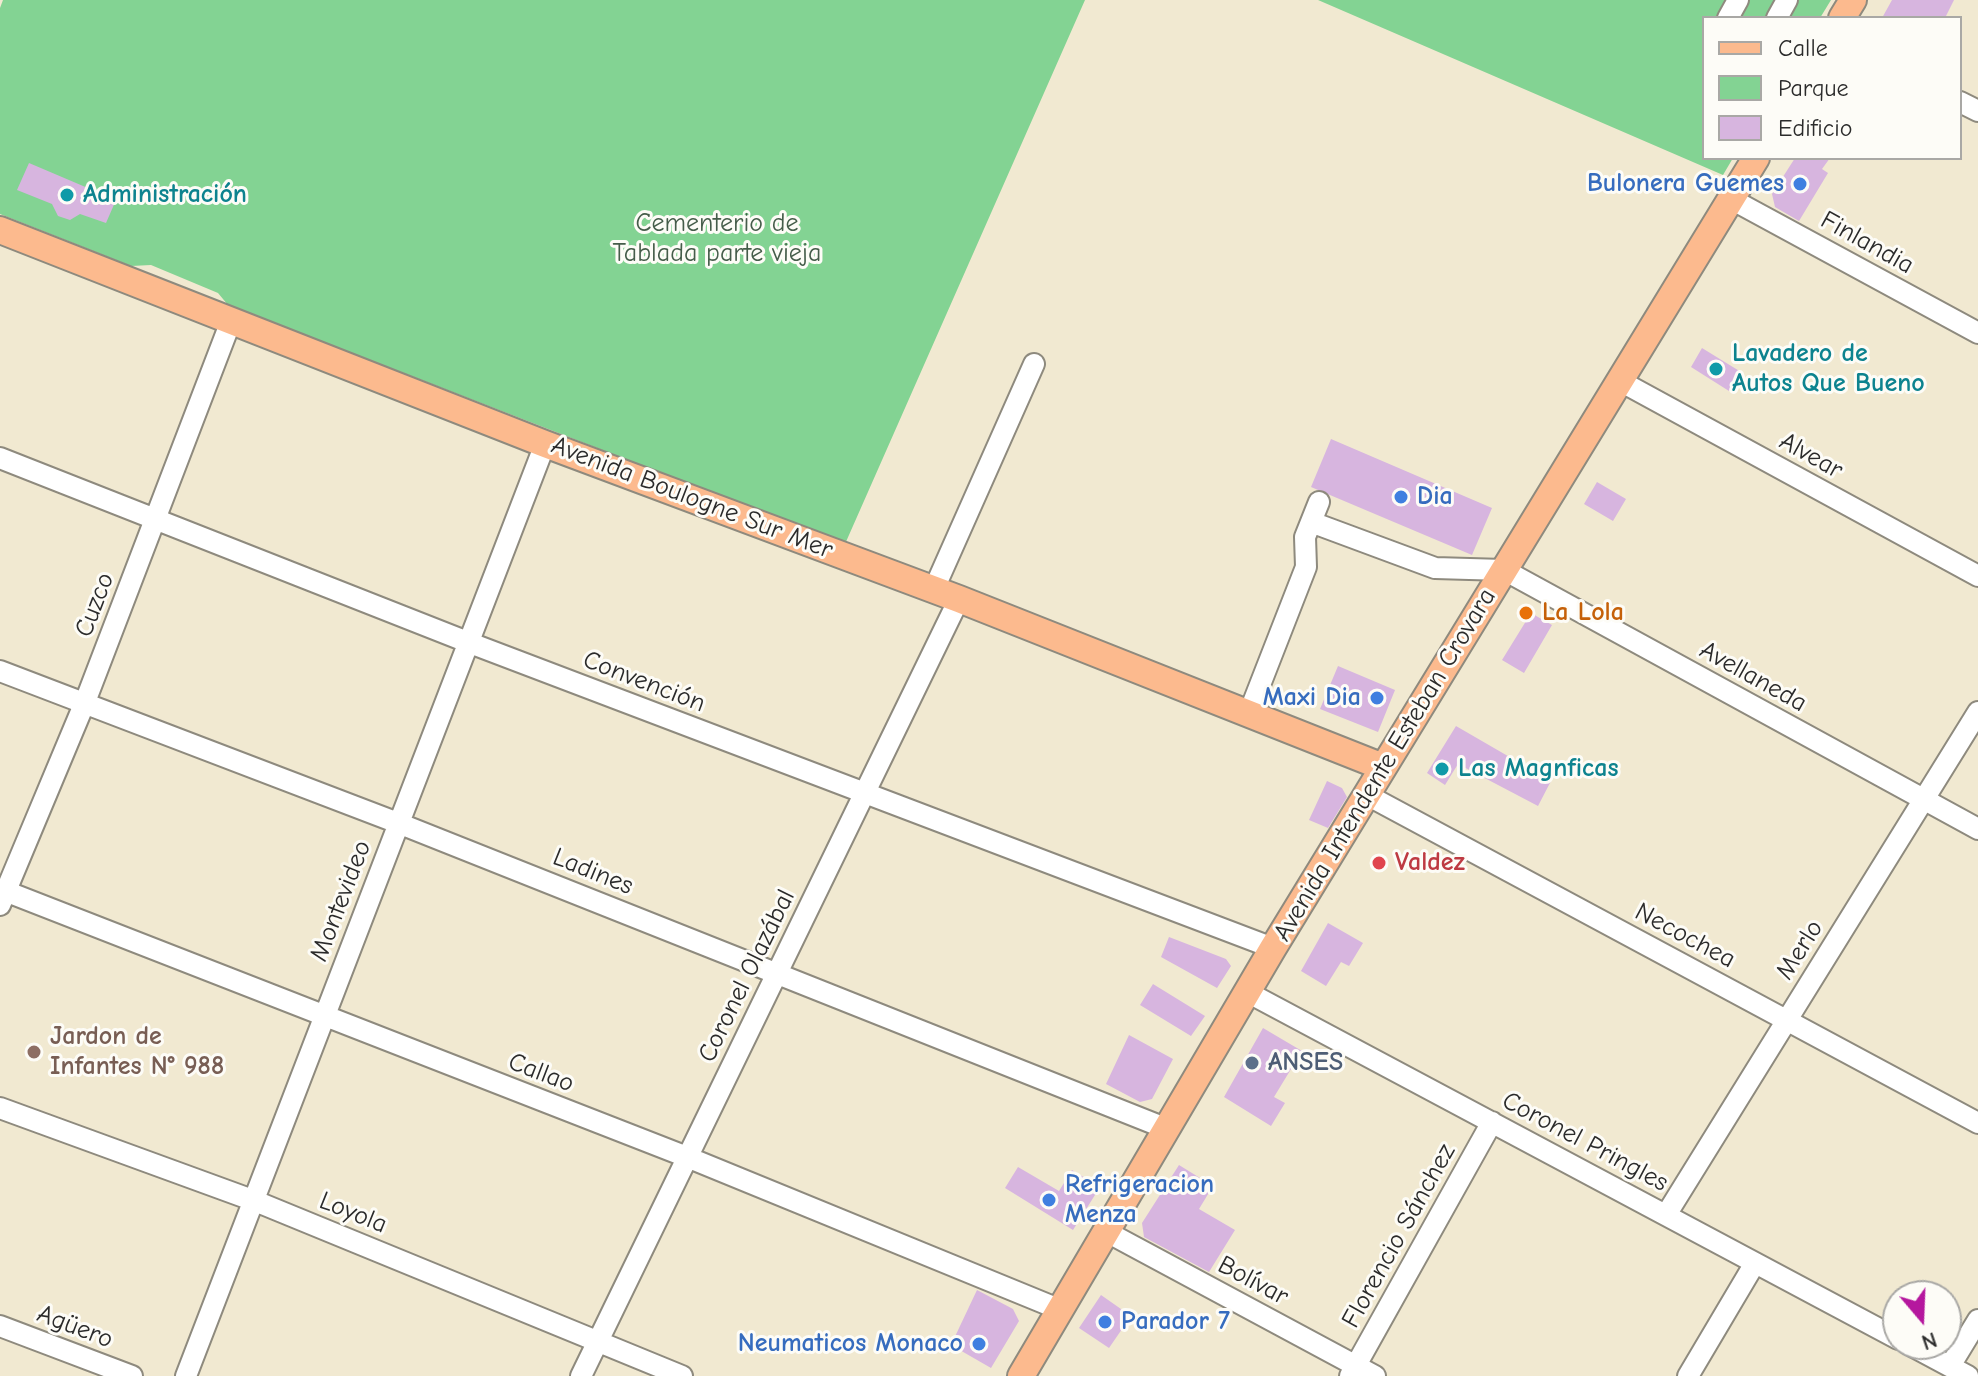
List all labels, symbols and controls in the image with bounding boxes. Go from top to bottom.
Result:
legend [1702,16,1962,160]
text: Calle [1778,34,1828,62]
text: Parque [1778,74,1849,102]
text: Edificio [1778,114,1853,142]
place label: Bulonera Guemes [1587,168,1784,200]
marker: Bulonera Guemes [1791,175,1809,193]
place label: Administración [83,179,247,211]
marker: Administración [58,186,76,204]
street label: Finlandia [1815,205,1919,281]
park label: Cementerio de Tablada parte vieja [613,208,821,270]
place label: Lavadero de Autos Que Bueno [1732,338,1925,400]
marker: Lavadero de Autos Que Bueno [1707,360,1725,378]
street label: Alvear [1774,426,1848,486]
street label: Avenida Boulogne Sur Mer [547,430,837,566]
place label: Dia [1417,481,1453,513]
marker: Dia [1392,488,1410,506]
street label: Cuzco [69,568,121,642]
street label: Avenida Intendente Esteban Crovara [1267,583,1503,947]
place label: La Lola [1542,597,1624,629]
marker: La Lola [1517,604,1535,622]
street label: Avellaneda [1694,635,1812,719]
street label: Convención [578,644,710,720]
place label: Maxi Dia [1263,682,1361,714]
marker: Maxi Dia [1368,689,1386,707]
place label: Las Magnficas [1458,753,1619,785]
marker: Las Magnficas [1433,760,1451,778]
street label: Montevideo [304,836,378,966]
street label: Ladines [548,842,638,902]
place label: Valdez [1395,847,1465,879]
marker: Valdez [1370,854,1388,872]
street label: Coronel Olazábal [692,885,802,1067]
street label: Necochea [1629,897,1741,975]
street label: Merlo [1770,914,1830,986]
place label: Jardon de Infantes N° 988 [50,1021,224,1082]
marker: Jardon de Infantes N° 988 [25,1043,43,1061]
street label: Callao [504,1046,578,1100]
place label: ANSES [1268,1047,1343,1079]
marker: ANSES [1243,1054,1261,1072]
street label: Coronel Pringles [1497,1085,1673,1199]
street label: Florencio Sánchez [1336,1139,1462,1333]
place label: Refrigeracion Menza [1065,1169,1214,1230]
street label: Loyola [315,1185,391,1241]
marker: Refrigeracion Menza [1040,1191,1058,1209]
street label: Bolívar [1212,1249,1294,1313]
north arrow [1882,1280,1962,1360]
street label: Agüero [33,1298,117,1356]
place label: Parador 7 [1121,1306,1230,1338]
marker: Parador 7 [1096,1313,1114,1331]
text: N [1918,1326,1940,1355]
place label: Neumaticos Monaco [738,1328,963,1360]
marker: Neumaticos Monaco [970,1335,988,1353]

